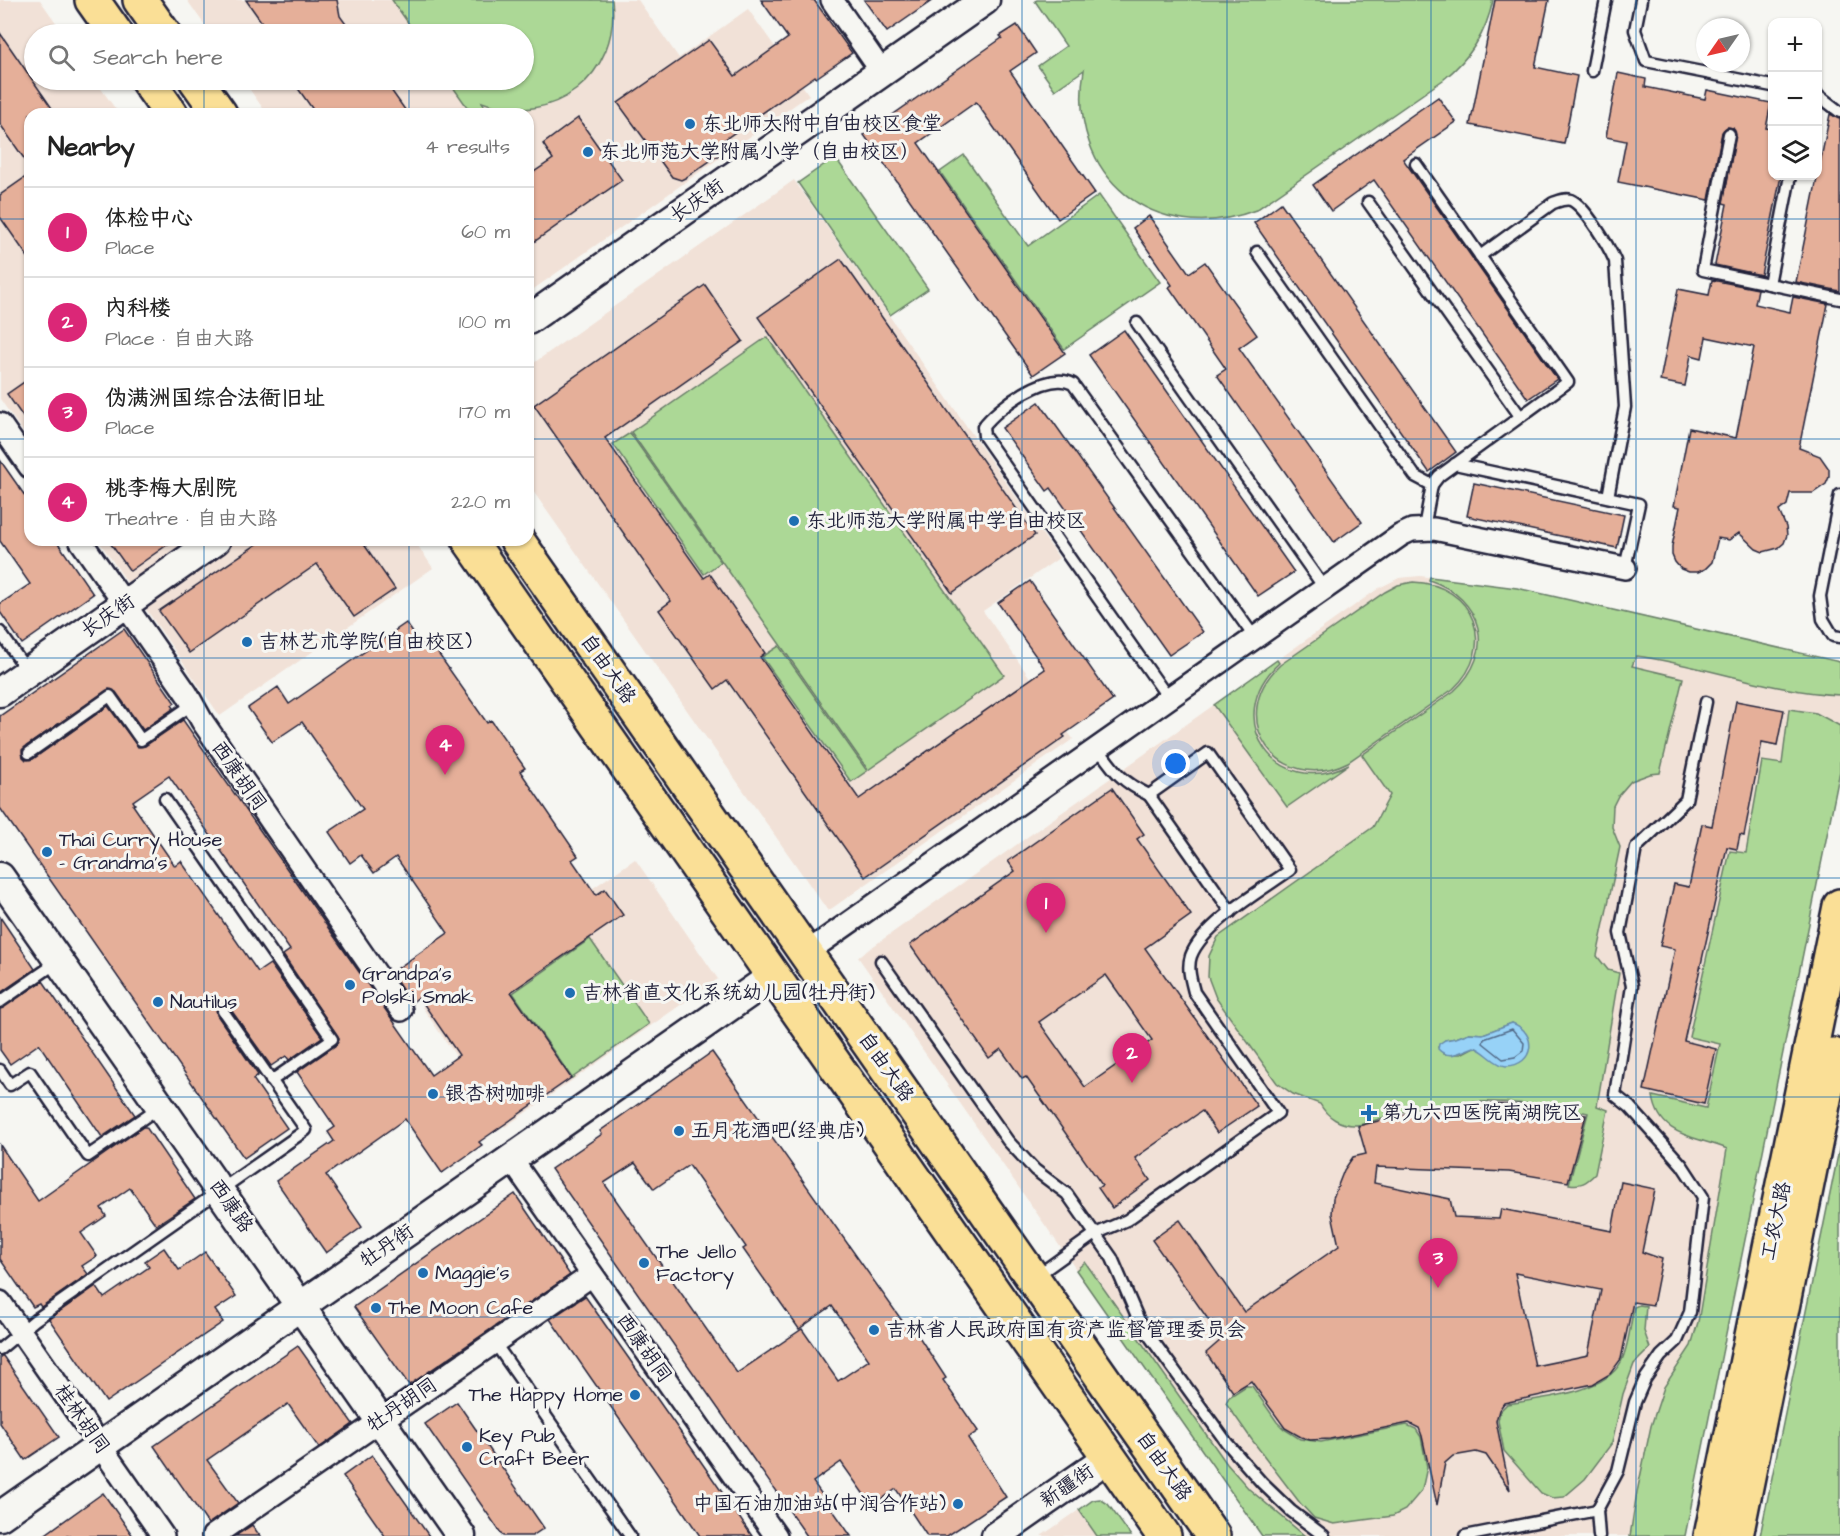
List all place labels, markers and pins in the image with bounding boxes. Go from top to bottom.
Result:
place label: 东北师大附中自由校区食堂 [702,110,942,138]
marker: 东北师大附中自由校区食堂 [683,117,697,131]
place label: 东北师范大学附属小学（自由校区） [600,138,920,166]
marker: 东北师范大学附属小学（自由校区） [581,145,595,159]
place label: 东北师范大学附属中学自由校区 [806,507,1086,535]
marker: 东北师范大学附属中学自由校区 [787,514,801,528]
place label: 吉林艺术学院(自由校区) [259,628,472,656]
marker: 吉林艺术学院(自由校区) [240,635,254,649]
pin: 4 [426,726,464,775]
place label: Thai Curry House - Grandma's [59,826,223,877]
marker: Thai Curry House - Grandma's [40,845,54,859]
pin: 1 [1026,884,1066,933]
place label: Grandpa's Polski Smak [362,960,473,1011]
marker: Grandpa's Polski Smak [343,978,357,992]
place label: 吉林省直文化系统幼儿园(牡丹街) [582,979,875,1007]
marker: 吉林省直文化系统幼儿园(牡丹街) [563,986,577,1000]
place label: Nautilus [170,988,237,1016]
marker: Nautilus [151,995,165,1009]
pin: 2 [1112,1034,1152,1083]
place label: 银杏树咖啡 [445,1080,545,1108]
marker: 银杏树咖啡 [426,1087,440,1101]
place label: 第九六四医院南湖院区 [1382,1099,1582,1127]
marker: 第九六四医院南湖院区 [1360,1104,1378,1122]
place label: 五月花酒吧(经典店) [691,1117,864,1145]
marker: 五月花酒吧(经典店) [672,1124,686,1138]
place label: The Jello Factory [656,1238,736,1290]
pin: 3 [1418,1238,1458,1288]
marker: The Jello Factory [637,1256,651,1270]
place label: Maggie's [435,1259,509,1288]
marker: Maggie's [416,1266,430,1280]
place label: The Moon Cafe [388,1294,533,1322]
marker: The Moon Cafe [369,1301,383,1315]
place label: 吉林省人民政府国有资产监督管理委员会 [886,1316,1246,1344]
marker: 吉林省人民政府国有资产监督管理委员会 [867,1323,881,1337]
place label: The Happy Home [469,1381,623,1410]
marker: The Happy Home [628,1388,642,1402]
place label: Key Pub Craft Beer [479,1422,589,1473]
marker: Key Pub Craft Beer [460,1440,474,1454]
place label: 中国石油加油站(中润合作站) [693,1490,946,1518]
marker: 中国石油加油站(中润合作站) [951,1497,965,1511]

